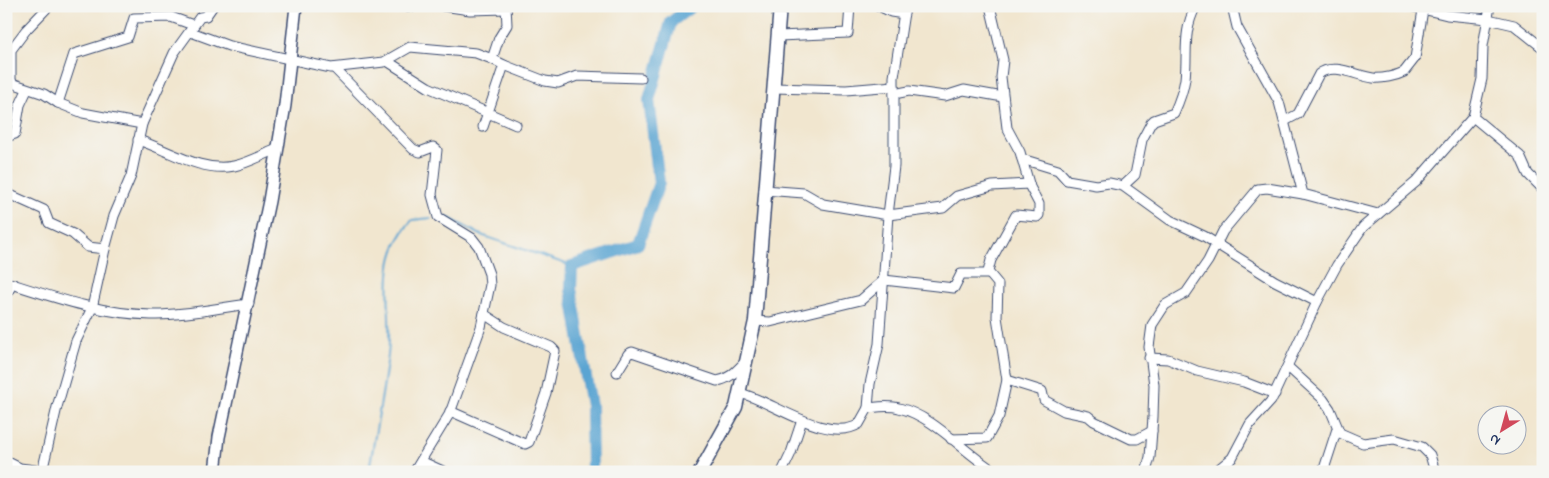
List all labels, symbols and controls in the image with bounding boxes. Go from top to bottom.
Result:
north arrow [1476,406,1526,456]
text: N [1485,428,1505,450]

